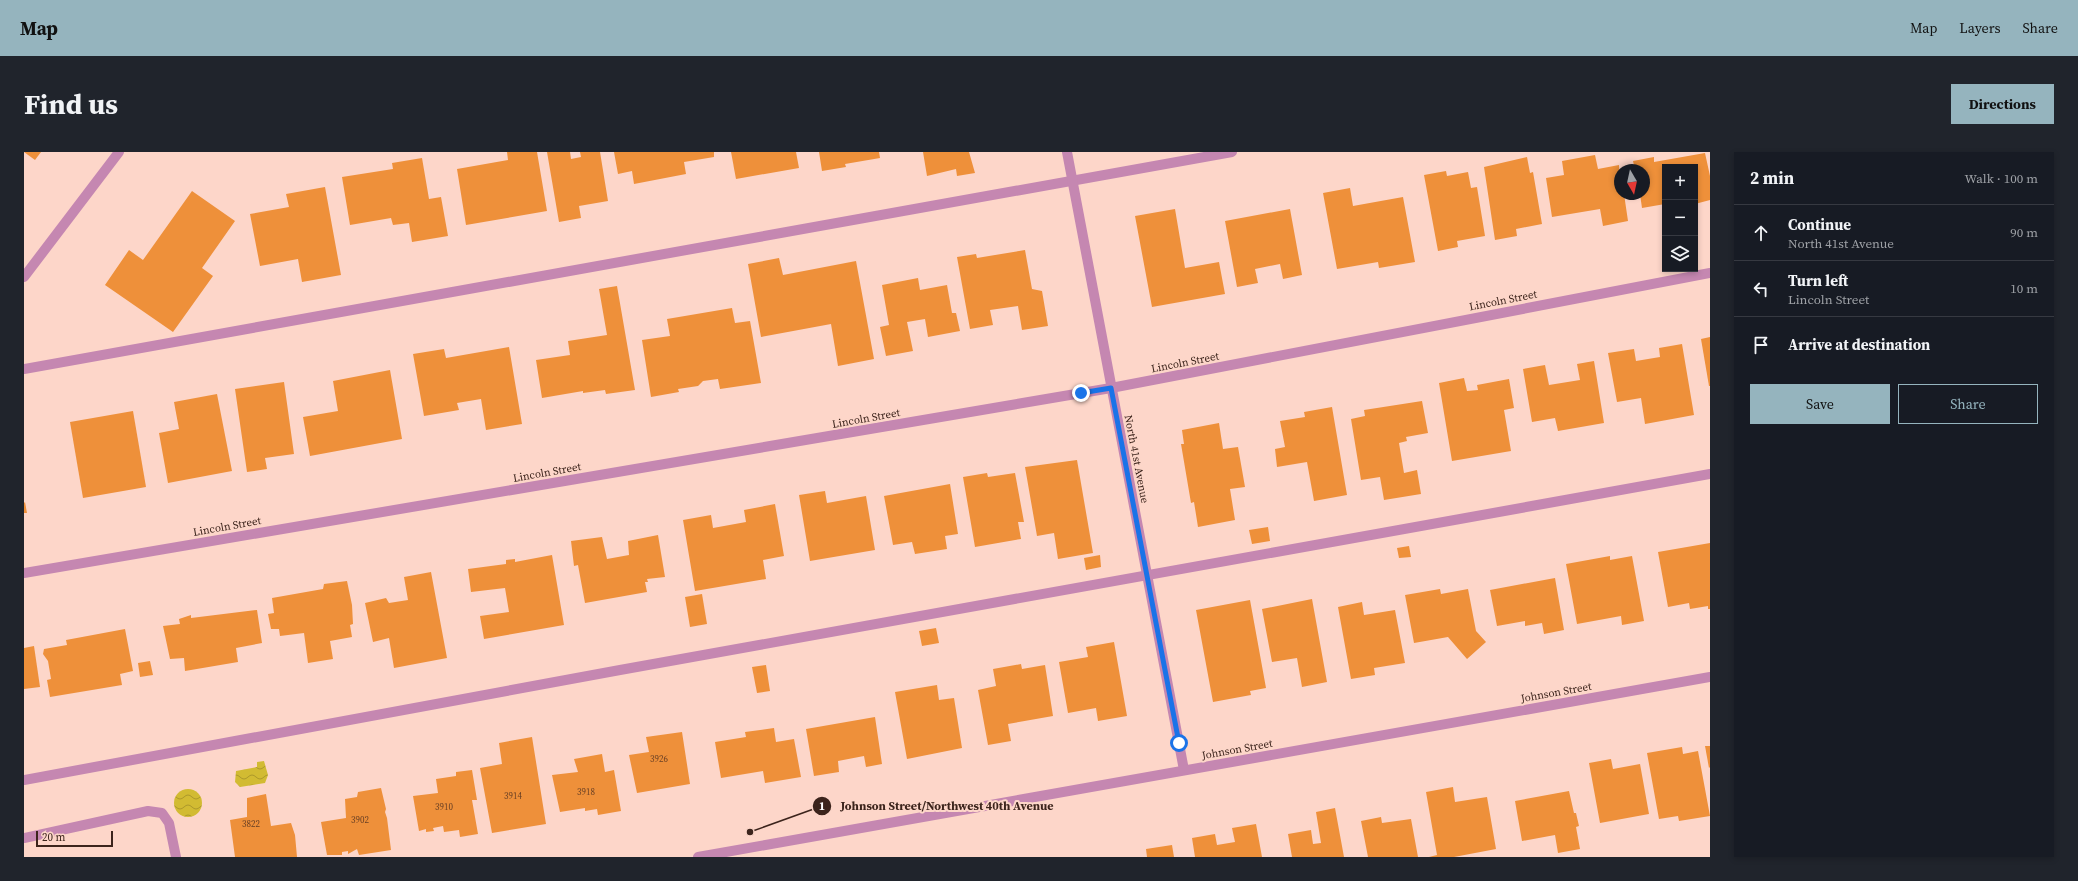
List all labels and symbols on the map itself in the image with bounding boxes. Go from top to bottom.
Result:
north arrow [1614,164,1650,200]
street label: Lincoln Street [1468,286,1539,314]
street label: Lincoln Street [1150,348,1221,376]
route end [1072,384,1090,402]
street label: Lincoln Street [831,405,902,432]
street label: North 41st Avenue [1121,414,1152,505]
street label: Lincoln Street [512,459,583,486]
street label: Lincoln Street [192,513,263,540]
street label: Johnson Street [1519,679,1593,706]
route start [1170,734,1188,752]
street label: Johnson Street [1200,736,1274,763]
house number: 3926 [650,753,668,765]
house number: 3918 [577,786,595,798]
house number: 3914 [504,790,522,802]
callout: Johnson Street/Northwest 40th Avenue [812,794,1061,818]
text: 1 [819,798,825,814]
text: Johnson Street/Northwest 40th Avenue [839,798,1054,814]
house number: 3910 [435,801,453,813]
house number: 3902 [351,814,369,826]
house number: 3822 [242,818,260,830]
scale bar [36,829,113,848]

